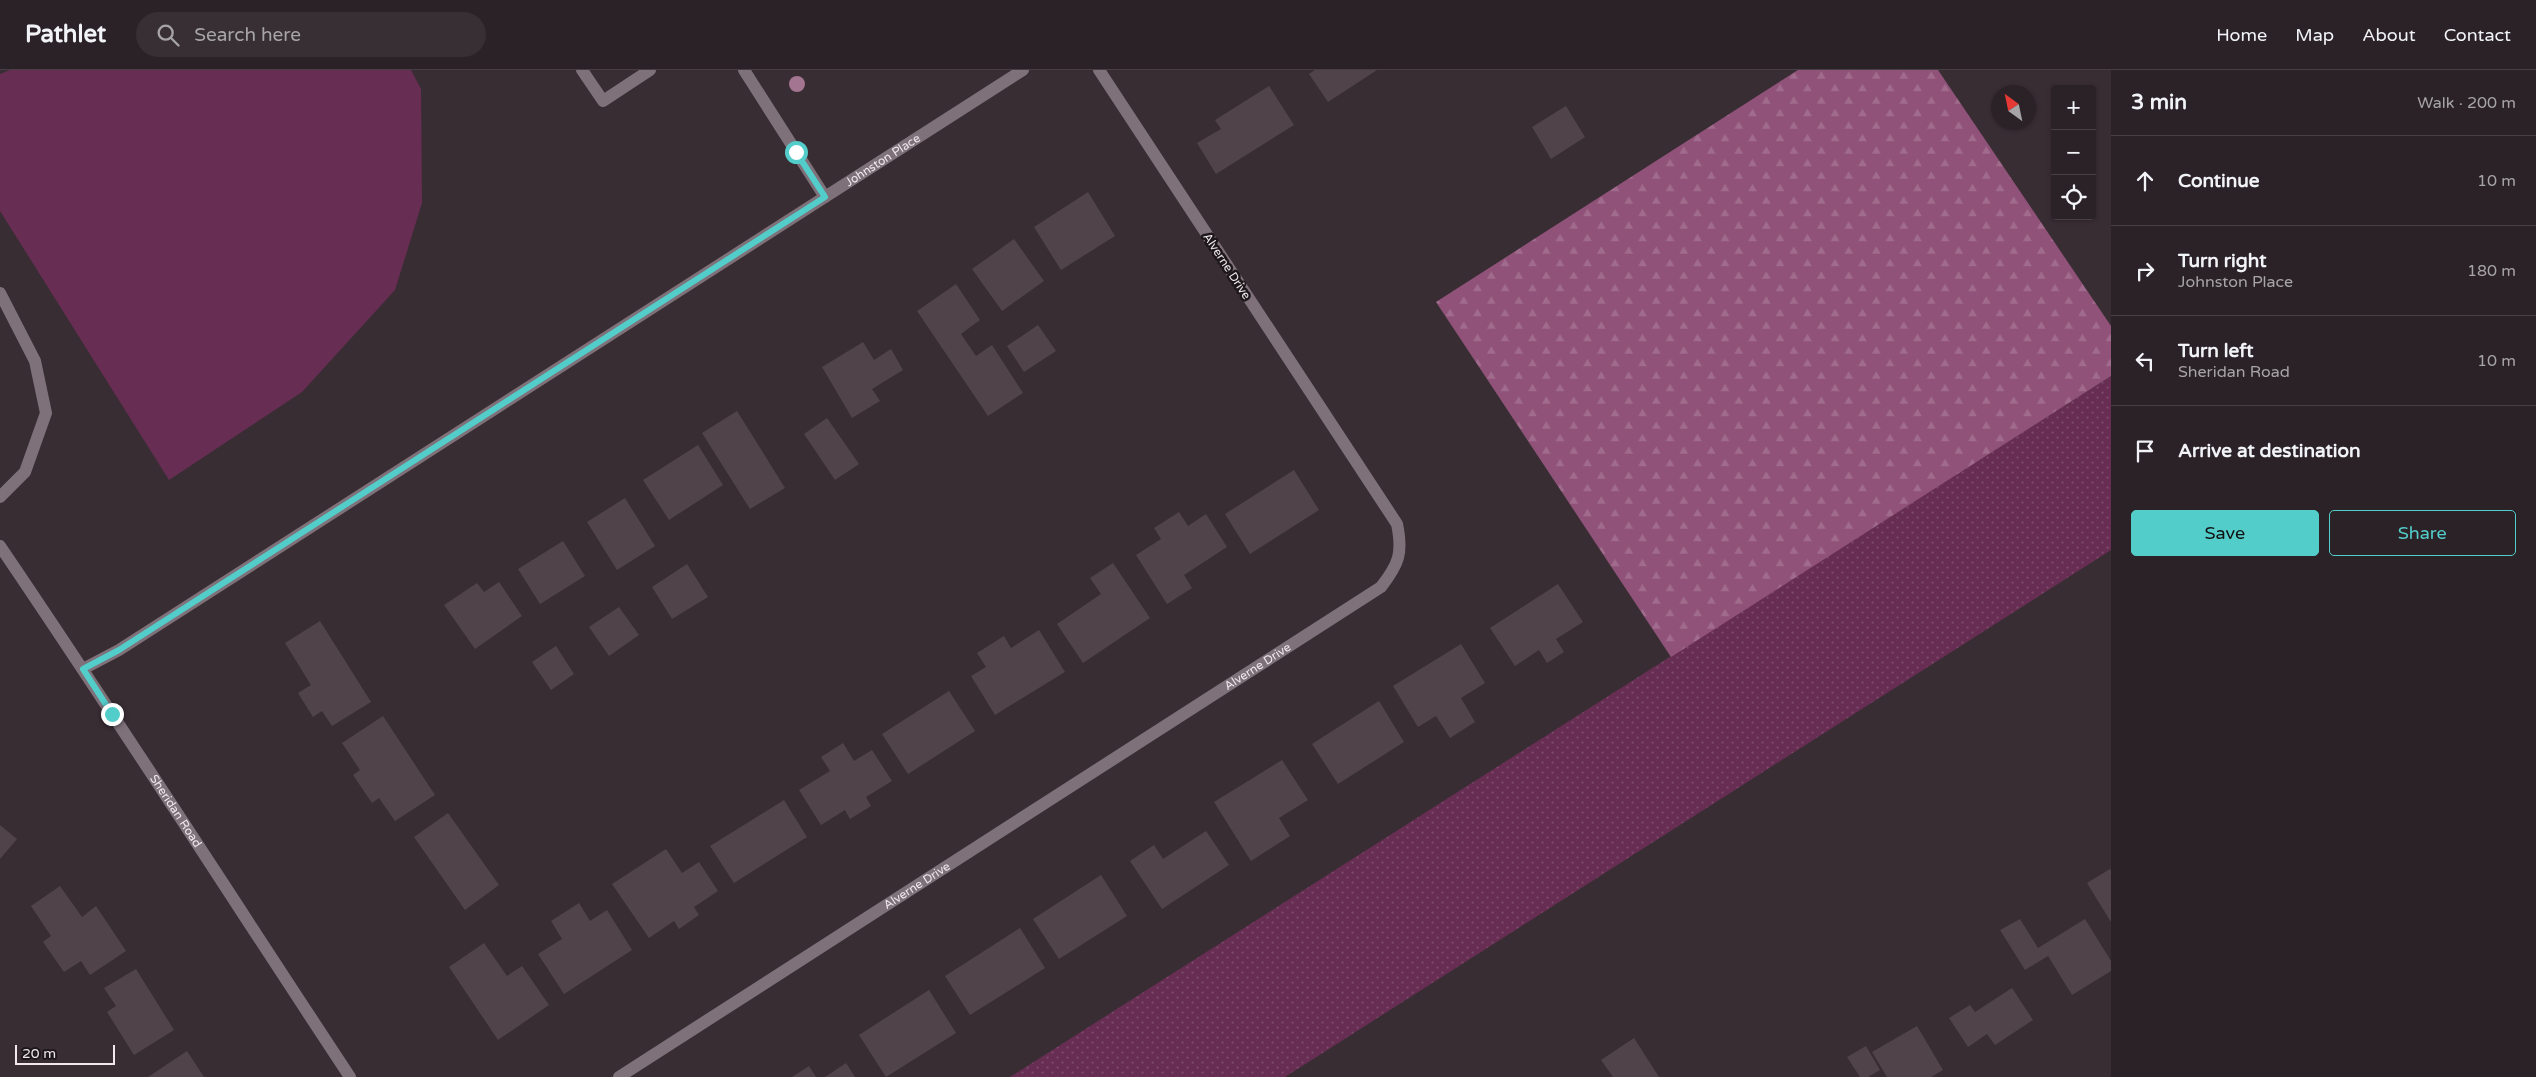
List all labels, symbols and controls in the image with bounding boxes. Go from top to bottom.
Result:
search box [136,12,486,57]
text: Pathlet [25,20,106,49]
icon: search [154,21,182,49]
text: Search here [194,24,301,46]
text: Home [2216,24,2267,46]
text: Map [2295,24,2334,46]
text: About [2362,24,2416,46]
text: Contact [2444,24,2511,46]
north arrow [1991,85,2036,130]
map controls [2051,85,2096,220]
button: + [2051,85,2096,130]
text: 3 min [2131,90,2187,115]
text: Walk · 200 m [2417,93,2516,113]
button: − [2051,130,2096,175]
street label: Johnston Place [842,131,923,189]
route start [785,141,808,164]
icon: ahead [2131,167,2159,195]
text: Continue [2178,170,2260,192]
text: 10 m [2477,171,2516,191]
button: locate [2051,175,2096,220]
street label: Alverne Drive [1200,230,1254,302]
text: Turn right [2178,250,2266,272]
icon: right [2131,257,2159,285]
text: 180 m [2467,261,2516,281]
text: Johnston Place [2178,272,2293,292]
text: Turn left [2178,340,2254,362]
icon: left [2131,347,2159,375]
text: 10 m [2477,351,2516,371]
text: Sheridan Road [2178,362,2290,382]
icon: arrive [2131,437,2159,465]
text: Arrive at destination [2178,440,2361,462]
button: Save [2131,510,2319,556]
button: Share [2329,510,2516,556]
street label: Alverne Drive [1221,640,1293,693]
route end [101,703,124,726]
street label: Sheridan Road [147,772,205,850]
street label: Alverne Drive [881,859,953,912]
scale bar [15,1042,115,1065]
text: 20 m [22,1045,56,1062]

